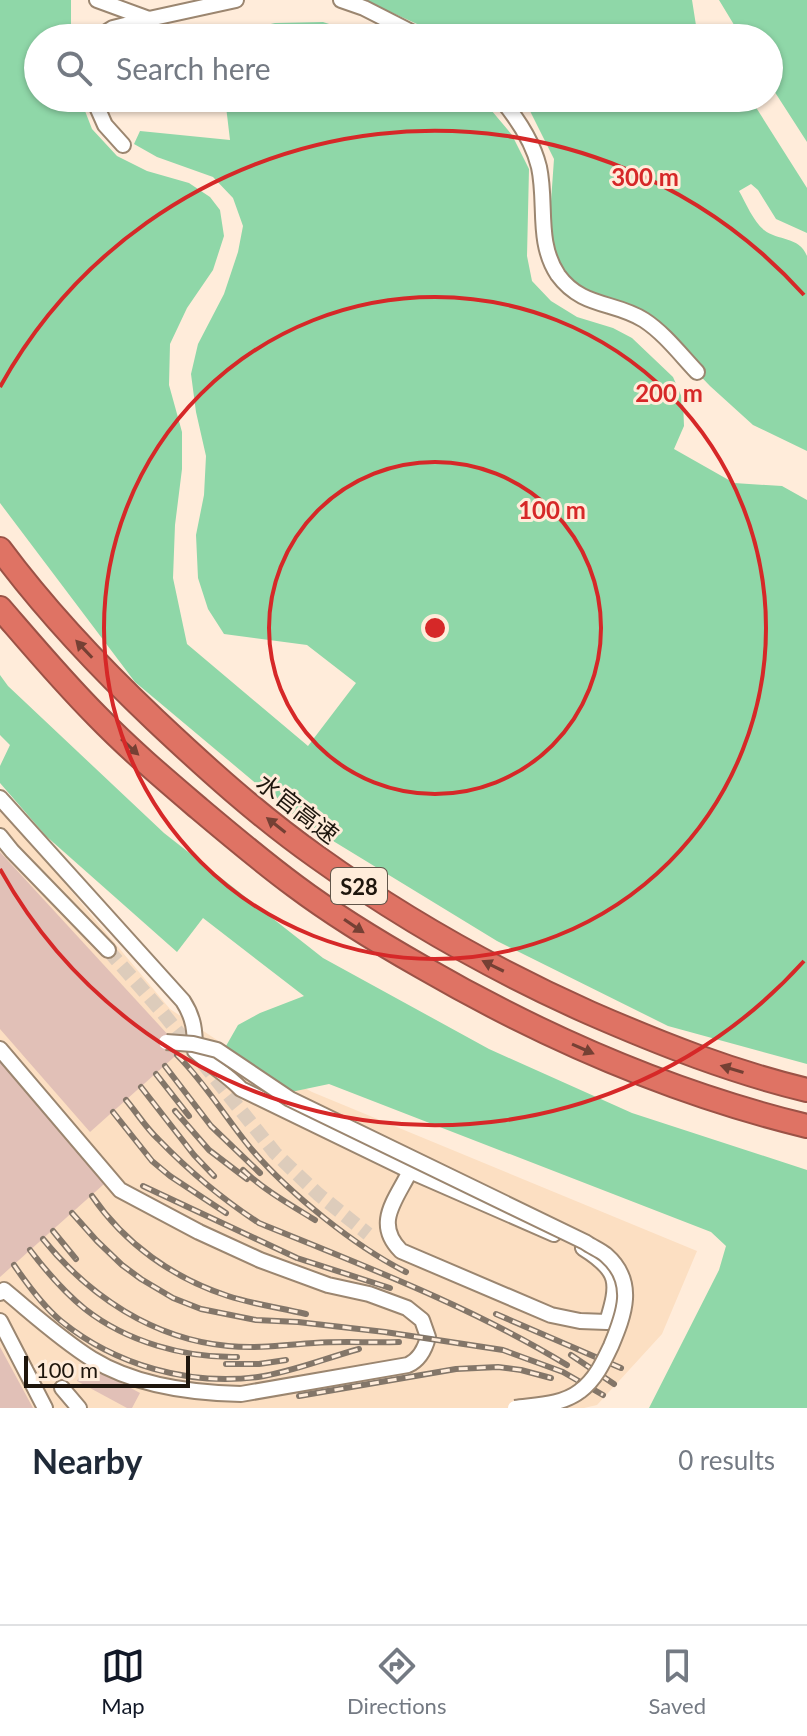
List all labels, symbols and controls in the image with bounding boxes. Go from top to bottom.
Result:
search box [24,24,783,112]
icon: search [52,46,96,90]
text: Search here [116,50,271,86]
text: 300 m [611,162,679,191]
text: 200 m [635,378,703,407]
text: 100 m [518,495,586,524]
centre of rings [421,614,449,642]
one-way arrow [76,640,94,659]
one-way arrow [120,737,139,756]
street label: 水官高速 [251,767,345,849]
one-way arrow [266,817,286,833]
road number: S28 [331,868,387,904]
one-way arrow [344,919,365,934]
one-way arrow [482,960,505,973]
one-way arrow [571,1043,595,1056]
one-way arrow [719,1062,743,1075]
scale bar [24,1352,190,1388]
text: 100 m [36,1356,98,1383]
text: Nearby [32,1440,143,1481]
text: 0 results [678,1444,775,1476]
tab: Map [101,1644,145,1719]
tab: Directions [347,1644,446,1719]
tab: Saved [648,1644,706,1719]

